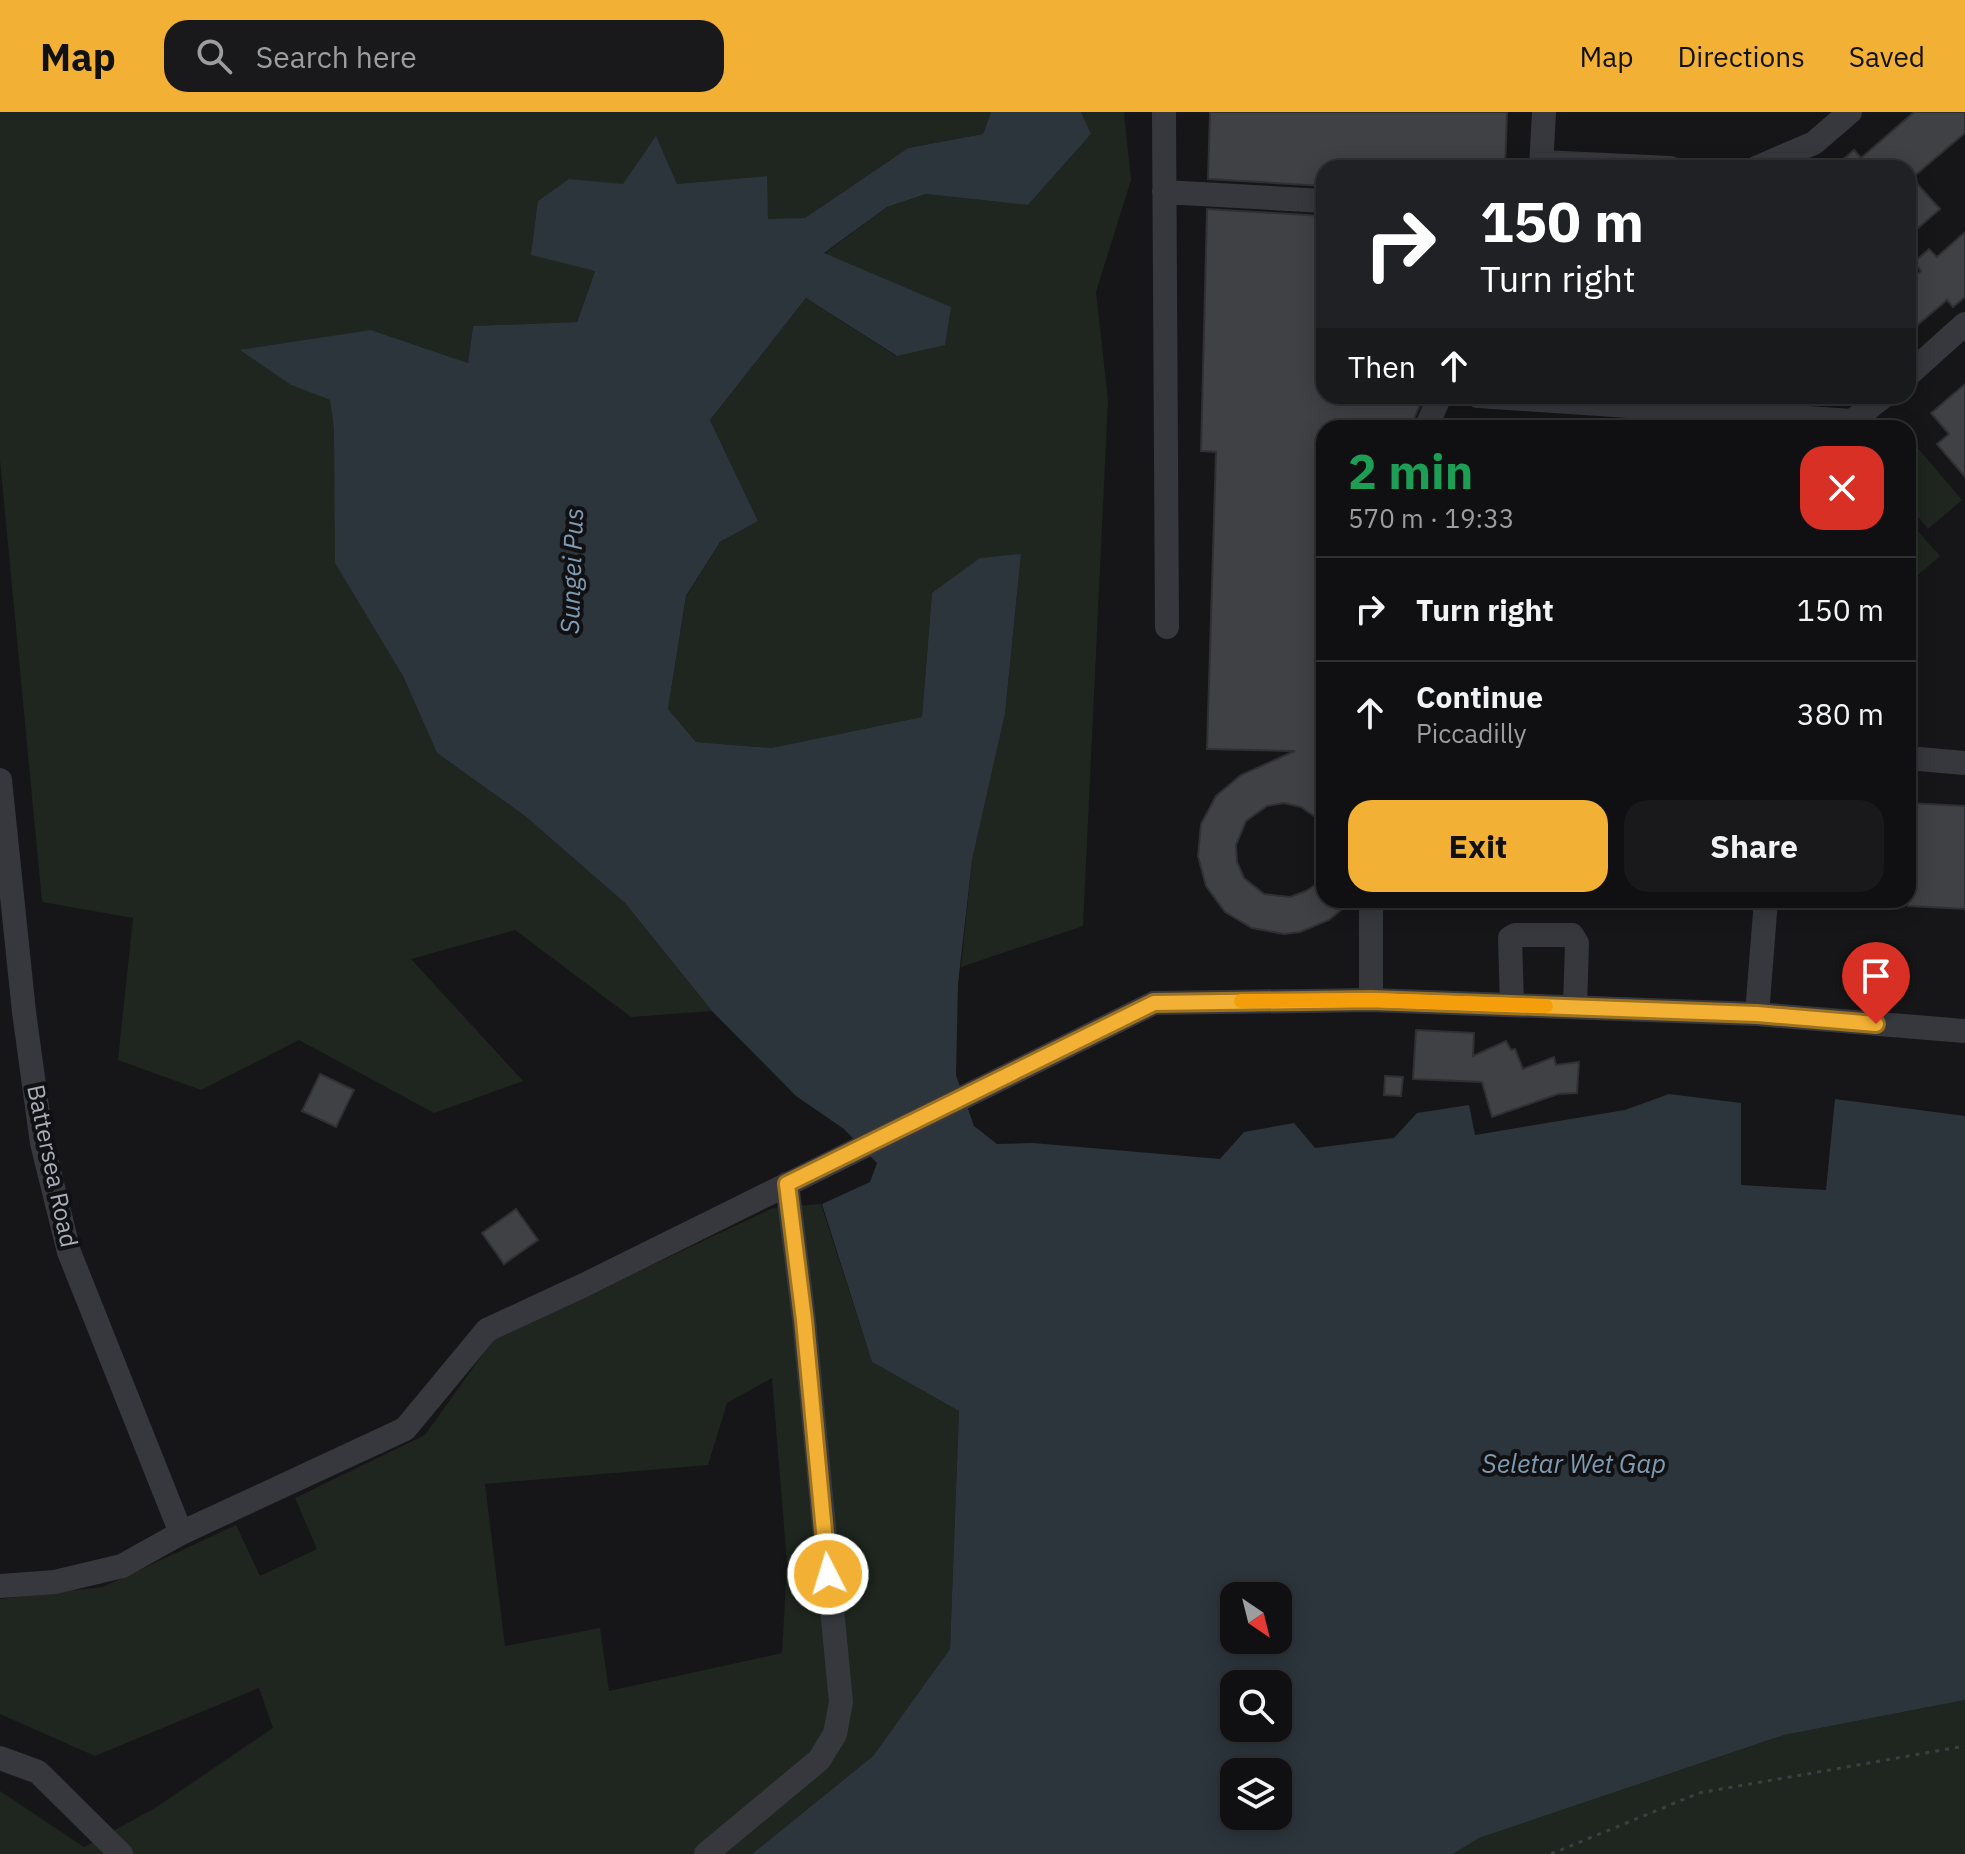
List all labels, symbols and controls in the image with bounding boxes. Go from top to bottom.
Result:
search box [164,20,724,92]
text: Map [40,32,116,81]
icon: search [192,34,236,78]
text: Search here [256,37,417,76]
text: Map [1579,38,1633,75]
text: Directions [1677,38,1805,75]
text: Saved [1849,38,1925,75]
text: 150 m [1480,185,1644,257]
icon: right [1348,192,1452,296]
text: Turn right [1480,255,1636,302]
icon: ahead [1432,344,1476,388]
text: Then [1348,347,1416,386]
text: 2 min [1348,440,1473,502]
button: close [1800,446,1884,530]
text: 570 m · 19:33 [1348,501,1514,535]
water label: Sungei Pus [552,507,590,634]
icon: right [1348,587,1392,631]
text: Turn right [1416,590,1554,629]
text: 150 m [1797,590,1884,629]
text: Continue [1416,677,1543,716]
icon: ahead [1348,691,1392,735]
text: 380 m [1797,694,1884,733]
text: Piccadilly [1416,716,1526,750]
button: Exit [1348,800,1608,892]
button: Share [1624,800,1884,892]
pin [1842,942,1910,1024]
icon: arrive [1854,954,1898,998]
street label: Battersea Road [20,1082,86,1250]
water label: Seletar Wet Gap [1482,1446,1666,1480]
position arrow [786,1532,870,1616]
north arrow [1220,1582,1292,1654]
map controls [1220,1582,1292,1830]
button: search [1220,1670,1292,1742]
button: layers [1220,1758,1292,1830]

